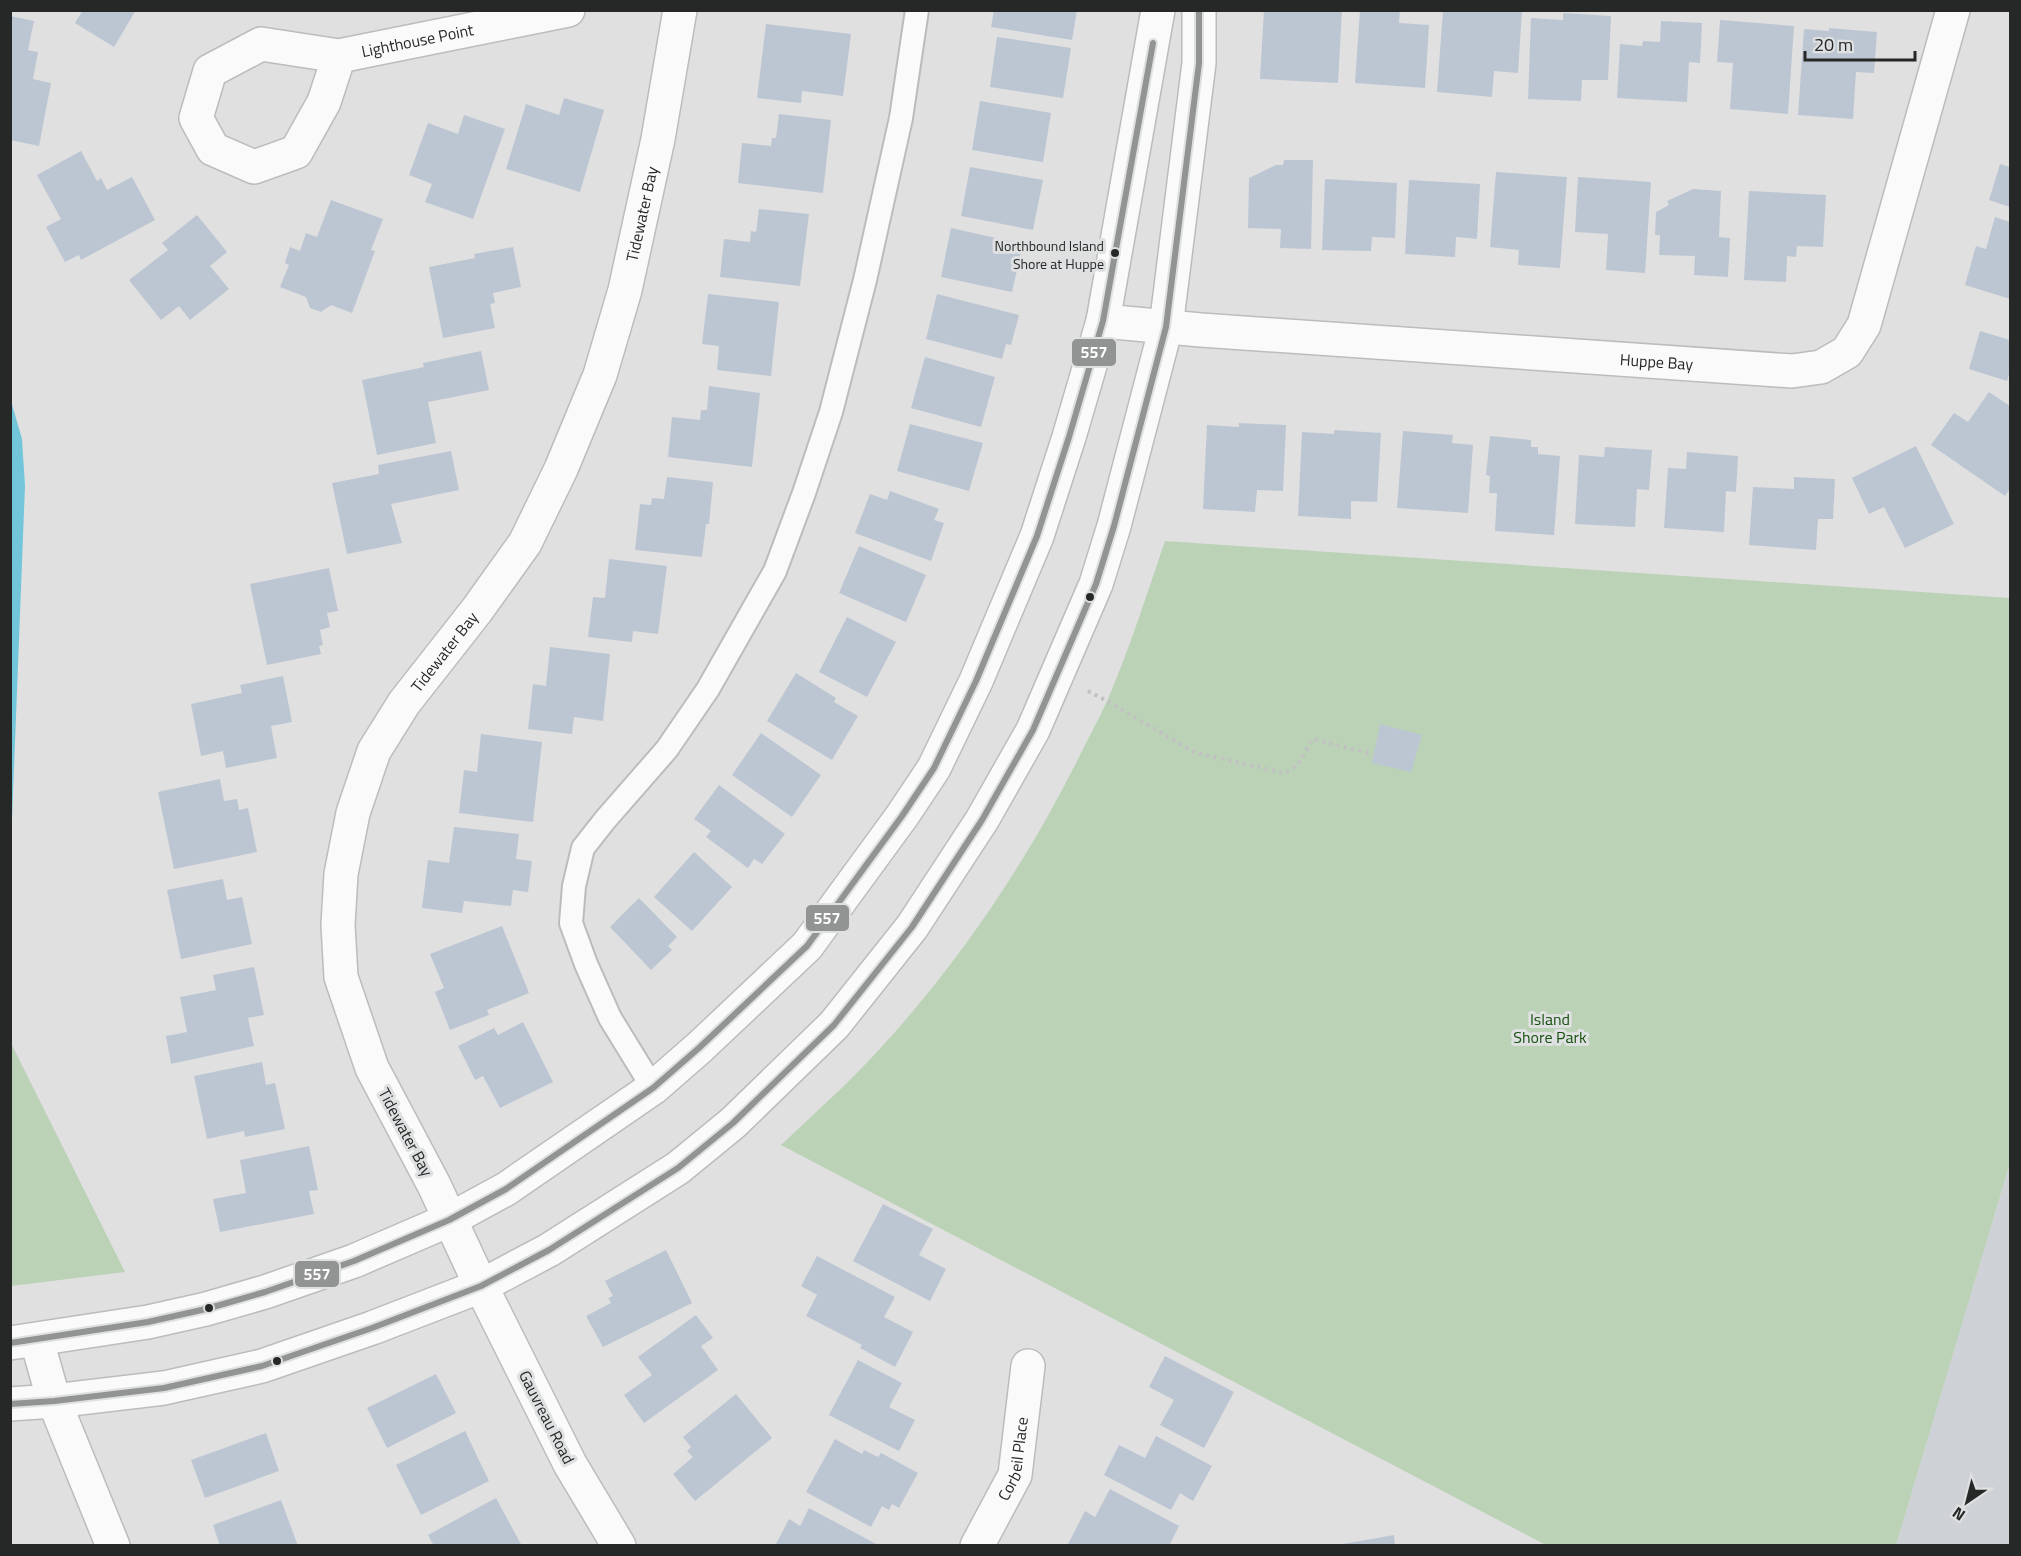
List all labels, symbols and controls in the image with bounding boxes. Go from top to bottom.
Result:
street label: Lighthouse Point [359,17,476,63]
scale bar [1805,24,1914,62]
text: 20 m [1814,31,1853,58]
street label: Tidewater Bay [620,164,664,264]
place label: Northbound Island Shore at Huppe [995,235,1104,274]
marker: Northbound Island Shore at Huppe [1109,247,1121,259]
line badge: 557 [1071,338,1117,367]
text: 557 [1081,340,1107,364]
street label: Huppe Bay [1619,347,1694,376]
unlabelled marker [1084,591,1096,603]
street label: Tidewater Bay [405,606,484,697]
line badge: 557 [805,904,850,932]
text: 557 [814,906,840,930]
park label: Island Shore Park [1513,1007,1587,1049]
street label: Tidewater Bay [373,1084,439,1181]
line badge: 557 [294,1260,340,1288]
text: 557 [304,1262,330,1286]
unlabelled marker [203,1302,215,1314]
unlabelled marker [271,1355,283,1367]
street label: Gauvreau Road [513,1366,581,1468]
street label: Corbeil Place [991,1416,1034,1505]
north arrow [1937,1472,1997,1532]
text: N [1947,1501,1970,1527]

